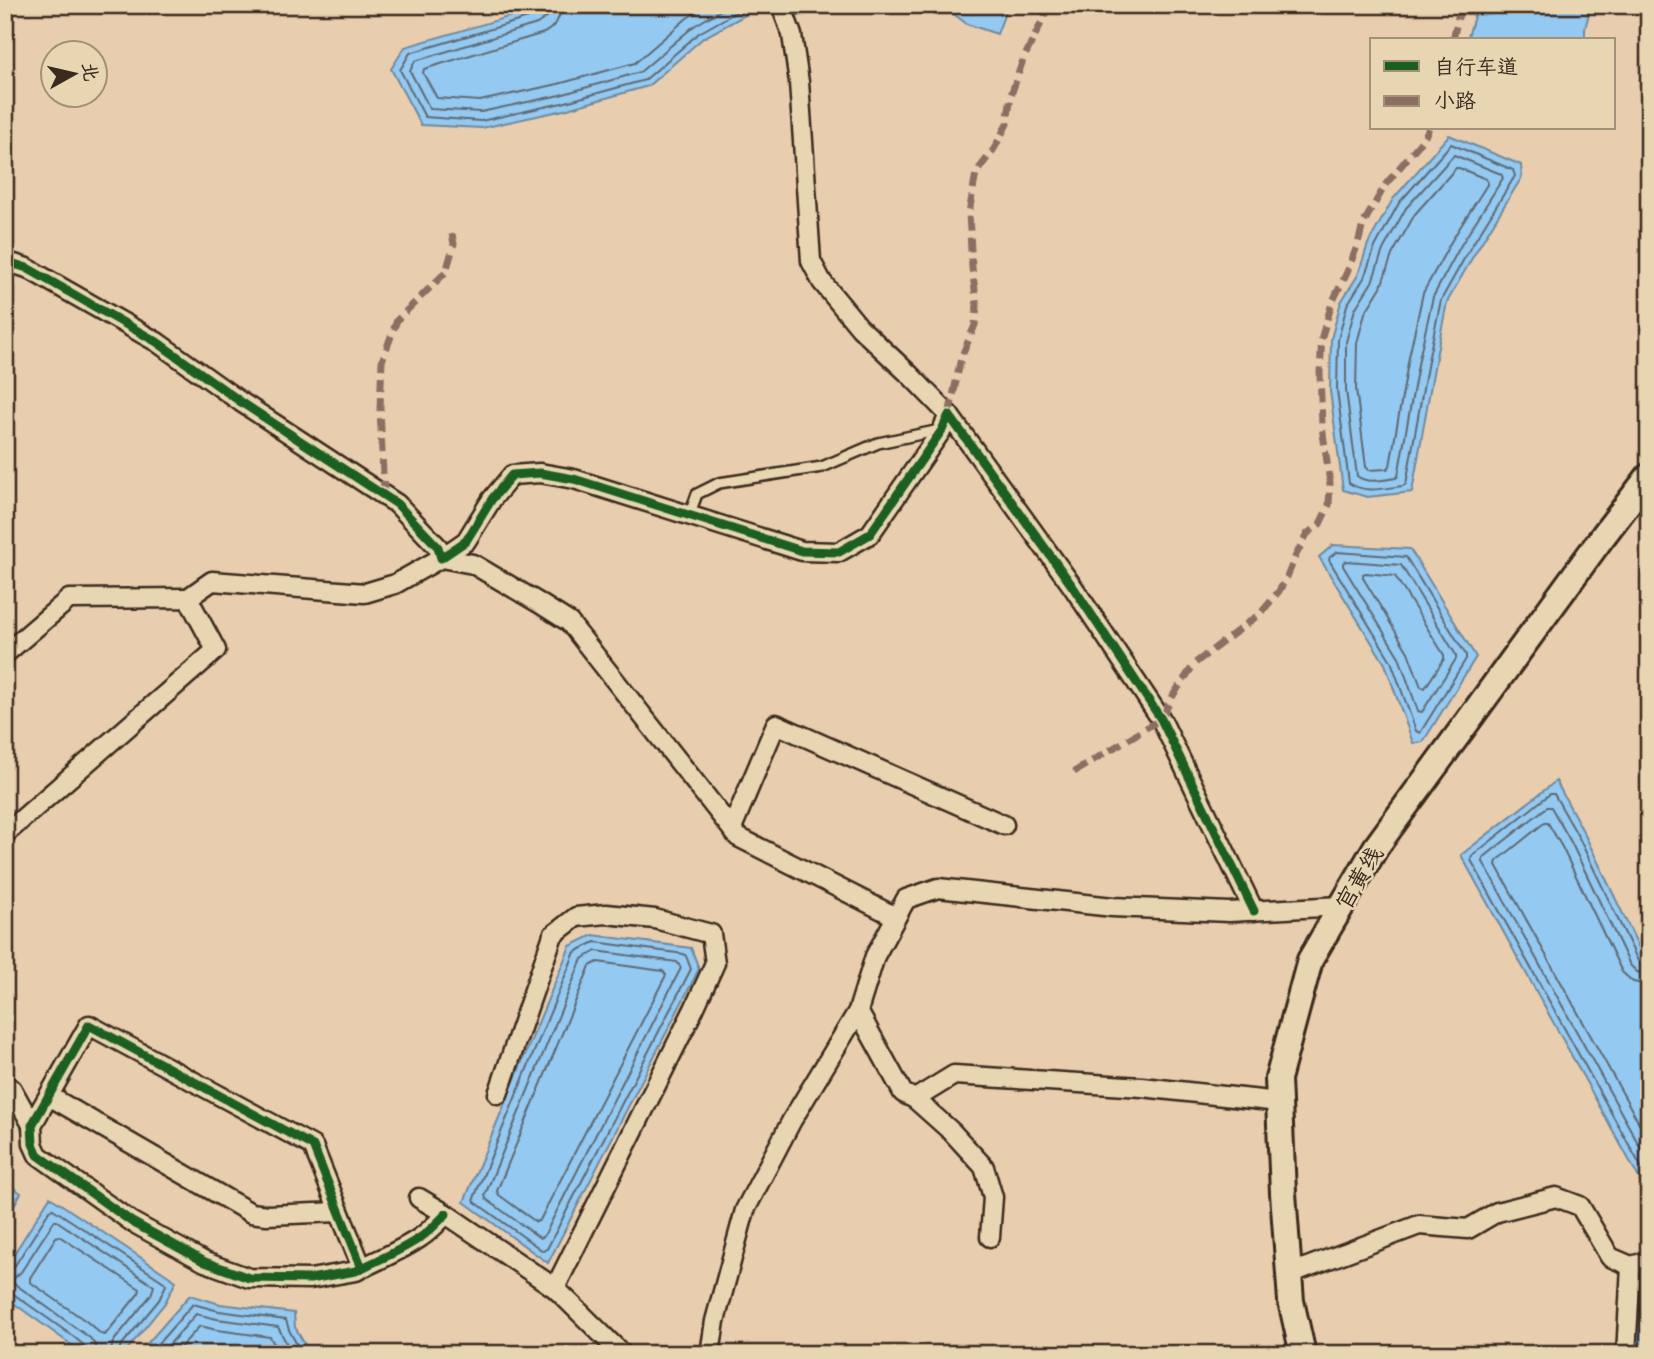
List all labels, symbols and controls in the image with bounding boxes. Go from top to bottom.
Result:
north arrow [38,38,108,108]
legend [1370,38,1616,130]
text: 自行车道 [1434,52,1518,81]
text: 北 [77,60,105,83]
text: 小路 [1434,86,1476,115]
street label: 官黄线 [1328,840,1390,915]

